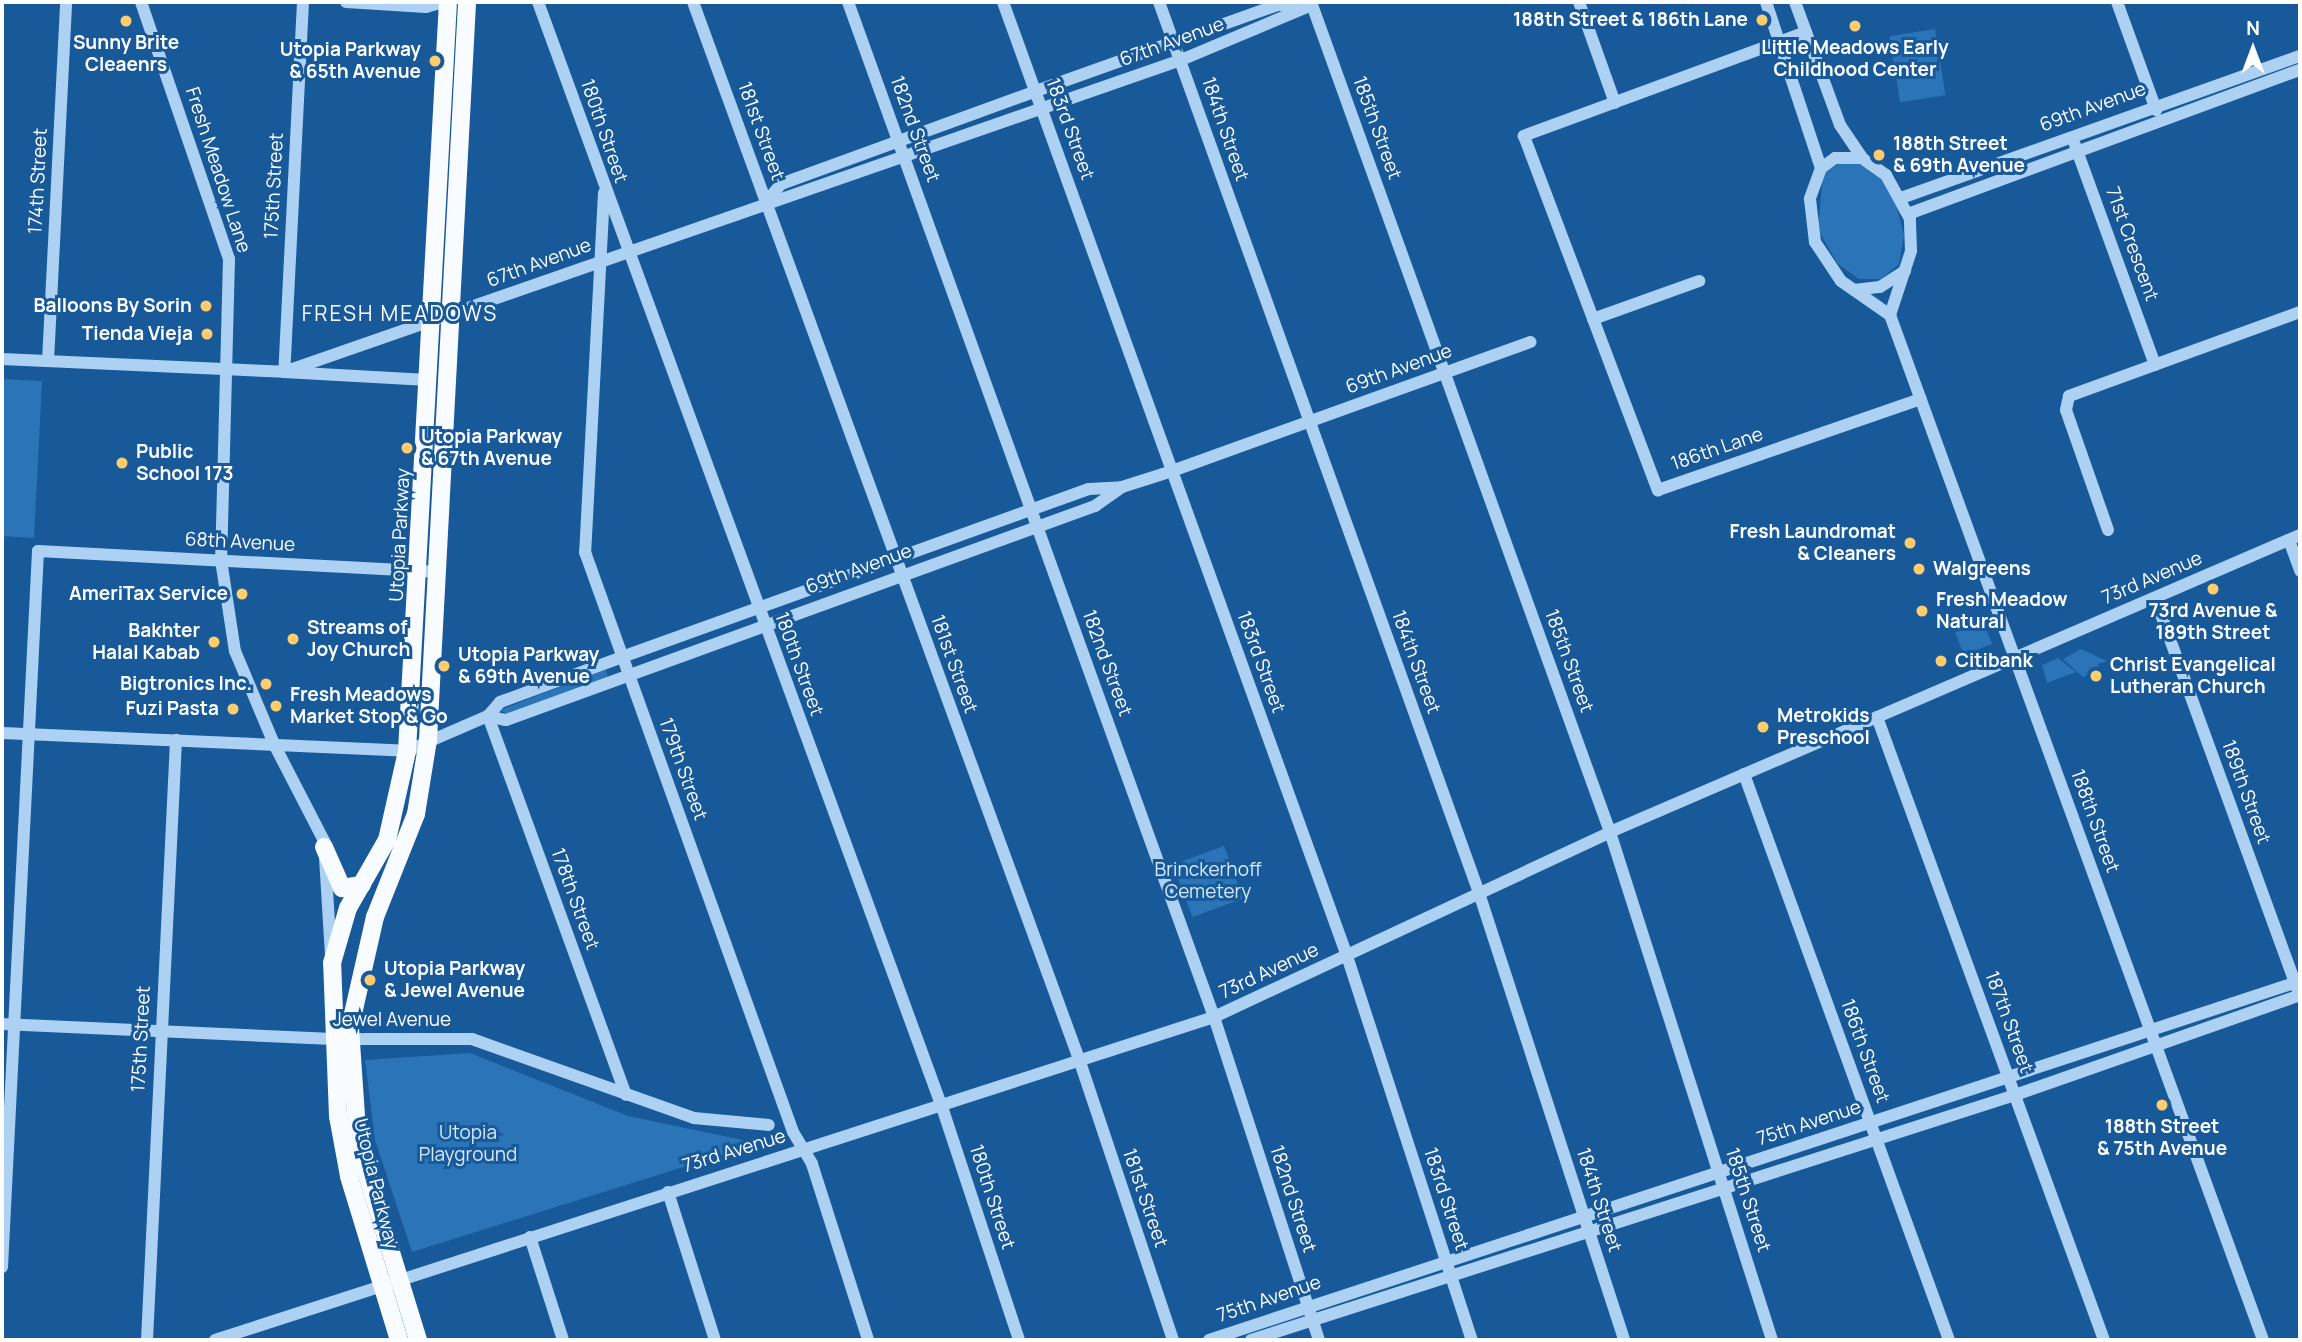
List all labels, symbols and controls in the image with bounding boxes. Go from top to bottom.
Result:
place label: 188th Street & 186th Lane [1513,9,1748,31]
marker: 188th Street & 186th Lane [1754,12,1770,28]
marker: Sunny Brite Cleaenrs [118,13,134,29]
street label: 67th Avenue [1117,13,1227,71]
north arrow [2218,14,2288,84]
text: N [2246,15,2260,41]
marker: Little Meadows Early Childhood Center [1847,18,1863,34]
place label: Sunny Brite Cleaenrs [73,32,179,76]
place label: Little Meadows Early Childhood Center [1761,37,1949,81]
place label: Utopia Parkway & 65th Avenue [280,39,421,83]
marker: Utopia Parkway & 65th Avenue [427,53,443,69]
street label: 182nd Street [885,73,945,185]
street label: 185th Street [1348,73,1406,183]
street label: 184th Street [1197,74,1253,184]
street label: 183rd Street [1041,75,1099,183]
street label: 180th Street [576,76,632,186]
street label: 69th Avenue [2037,77,2149,137]
street label: 181st Street [733,79,789,183]
street label: Fresh Meadow Lane [180,84,256,256]
street label: 174th Street [24,128,52,234]
street label: 175th Street [260,132,288,240]
place label: 188th Street & 69th Avenue [1893,133,2025,177]
marker: 188th Street & 69th Avenue [1871,147,1887,163]
street label: 71st Crescent [2101,184,2163,304]
street label: 67th Avenue [484,234,594,292]
place label: Balloons By Sorin [34,295,192,317]
marker: Balloons By Sorin [198,298,214,314]
district label: FRESH MEADOWS [303,300,497,326]
place label: Tienda Vieja [82,323,193,345]
marker: Tienda Vieja [199,326,215,342]
street label: 69th Avenue [1343,339,1455,399]
street label: 186th Lane [1668,423,1766,475]
place label: Utopia Parkway & 67th Avenue [421,426,562,470]
marker: Utopia Parkway & 67th Avenue [399,440,415,456]
place label: Public School 173 [136,441,233,485]
marker: Public School 173 [114,455,130,471]
street label: Utopia Parkway [385,468,415,602]
place label: Fresh Laundromat & Cleaners [1729,521,1896,565]
street label: 68th Avenue [184,528,296,556]
marker: Fresh Laundromat & Cleaners [1902,535,1918,551]
street label: 69th Avenue [803,539,915,599]
street label: 73rd Avenue [2098,547,2206,609]
place label: Walgreens [1933,558,2031,580]
marker: Walgreens [1911,561,1927,577]
marker: 73rd Avenue & 189th Street [2205,581,2221,597]
place label: AmeriTax Service [69,583,228,605]
marker: AmeriTax Service [234,586,250,602]
place label: Fresh Meadow Natural [1936,589,2068,633]
place label: 73rd Avenue & 189th Street [2148,600,2278,644]
marker: Fresh Meadow Natural [1914,603,1930,619]
street label: 185th Street [1540,606,1598,716]
street label: 182nd Street [1077,607,1137,719]
street label: 184th Street [1387,607,1445,717]
street label: 183rd Street [1232,608,1290,716]
street label: 180th Street [770,609,828,719]
street label: 181st Street [926,612,982,716]
place label: Streams of Joy Church [307,617,410,661]
place label: Bakhter Halal Kabab [92,620,200,664]
marker: Streams of Joy Church [285,631,301,647]
marker: Bakhter Halal Kabab [206,634,222,650]
place label: Utopia Parkway & 69th Avenue [458,644,599,688]
place label: Citibank [1955,650,2033,672]
marker: Citibank [1933,653,1949,669]
place label: Christ Evangelical Lutheran Church [2110,654,2276,698]
marker: Utopia Parkway & 69th Avenue [436,658,452,674]
marker: Christ Evangelical Lutheran Church [2088,668,2104,684]
place label: Bigtronics Inc. [120,673,252,695]
marker: Bigtronics Inc. [258,676,274,692]
place label: Fresh Meadows Market Stop & Go [290,684,448,728]
place label: Fuzi Pasta [126,698,219,720]
marker: Fresh Meadows Market Stop & Go [268,698,284,714]
marker: Fuzi Pasta [225,701,241,717]
place label: Metrokids Preschool [1777,705,1870,749]
street label: 179th Street [654,715,712,823]
marker: Metrokids Preschool [1755,719,1771,735]
street label: 189th Street [2217,737,2275,847]
street label: 188th Street [2066,766,2124,876]
street label: 178th Street [546,845,604,953]
park label: Brinckerhoff Cemetery [1155,859,1261,903]
street label: 73rd Avenue [1216,938,1322,1004]
place label: Utopia Parkway & Jewel Avenue [384,958,525,1002]
street label: 187th Street [1980,968,2038,1076]
marker: Utopia Parkway & Jewel Avenue [362,972,378,988]
street label: 175th Street [127,985,155,1093]
street label: 186th Street [1836,996,1894,1106]
street label: Jewel Avenue [333,1009,451,1031]
street label: 75th Avenue [1754,1095,1864,1151]
marker: 188th Street & 75th Avenue [2154,1097,2170,1113]
street label: Utopia Parkway [349,1116,403,1252]
place label: 188th Street & 75th Avenue [2097,1116,2227,1160]
park label: Utopia Playground [419,1122,517,1166]
street label: 73rd Avenue [680,1124,788,1178]
street label: 180th Street [964,1142,1020,1252]
street label: 182nd Street [1265,1143,1321,1255]
street label: 183rd Street [1419,1145,1473,1253]
street label: 184th Street [1571,1145,1627,1255]
street label: 185th Street [1720,1145,1776,1255]
street label: 181st Street [1117,1146,1173,1250]
street label: 75th Avenue [1214,1271,1324,1327]

